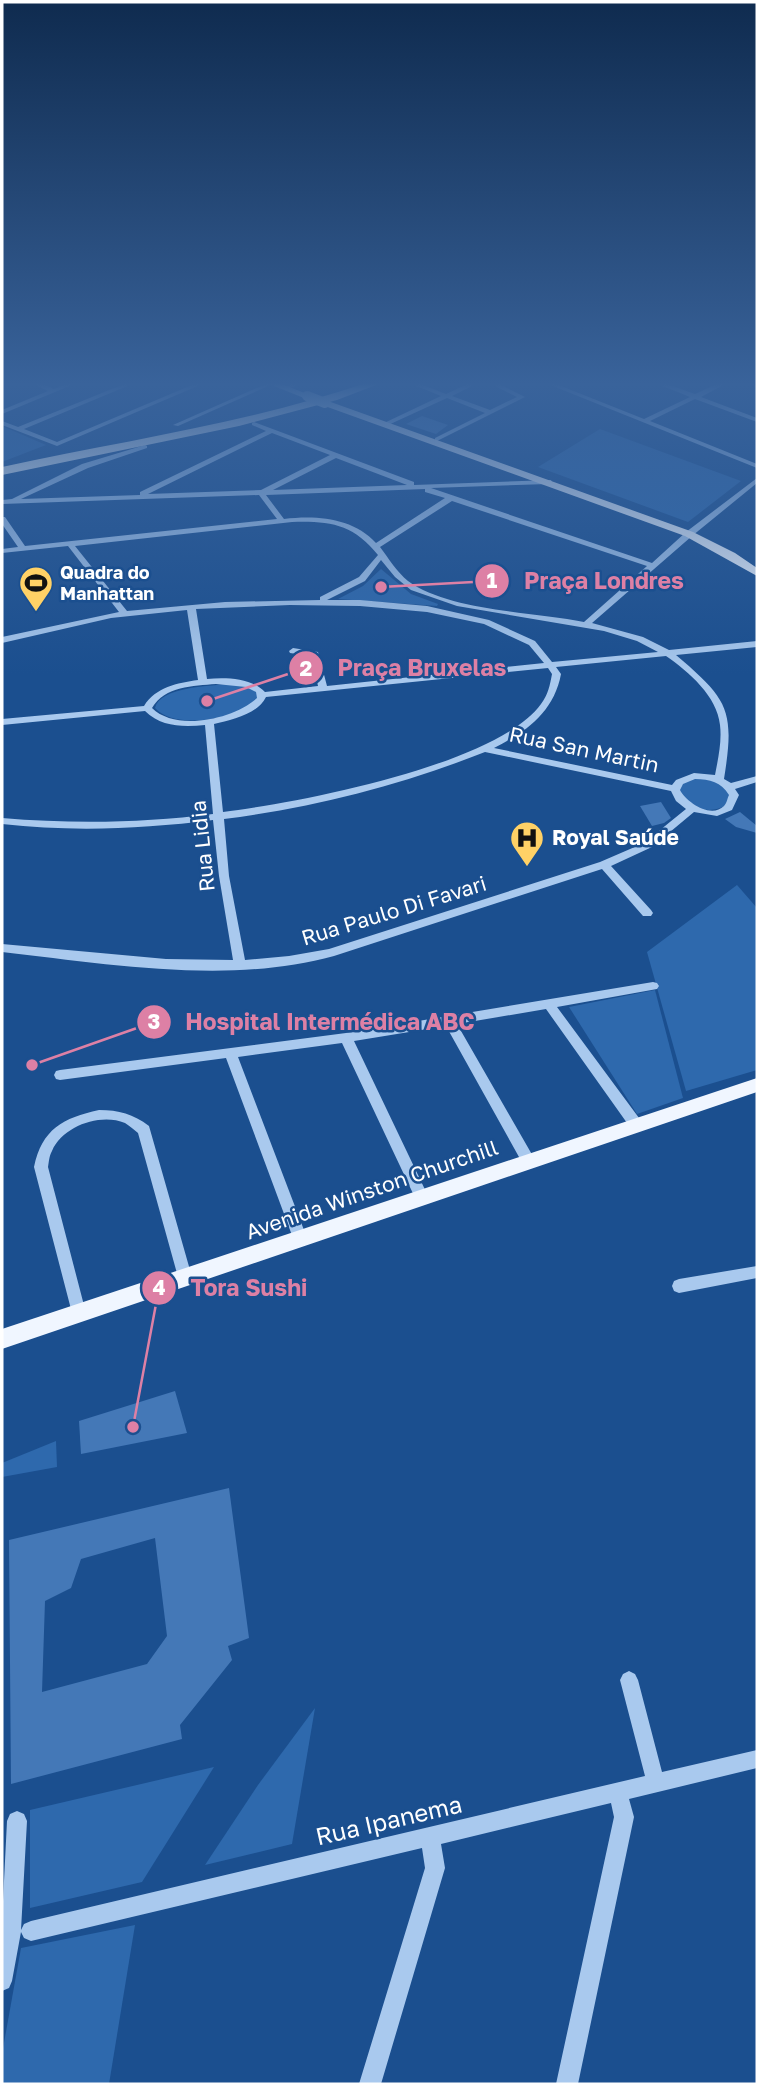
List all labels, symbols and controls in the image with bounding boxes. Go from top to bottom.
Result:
callout: Praça Londres [475,559,698,603]
place label: Quadra do Manhattan [60,561,154,604]
sports icon: Quadra do Manhattan [17,564,55,613]
text: Praça Londres [524,566,684,594]
text: 1 [487,567,498,593]
callout: Praça Bruxelas [288,646,520,690]
text: Praça Bruxelas [338,653,507,681]
text: 2 [300,655,313,681]
street label: Rua San Martin [507,720,662,778]
street label: Rua Lidia [184,799,220,893]
hospital icon: Royal Saúde [508,819,546,868]
place label: Royal Saúde [552,824,679,850]
street label: Rua Paulo Di Favari [298,870,489,951]
callout: Hospital Intermédica ABC [137,1000,489,1044]
text: Hospital Intermédica ABC [185,1007,475,1035]
text: 3 [148,1008,160,1034]
street label: Avenida Winston Churchill [242,1134,501,1245]
callout: Tora Sushi [142,1266,322,1310]
text: Tora Sushi [191,1273,307,1301]
text: 4 [152,1274,166,1300]
street label: Rua Ipanema [313,1789,465,1850]

